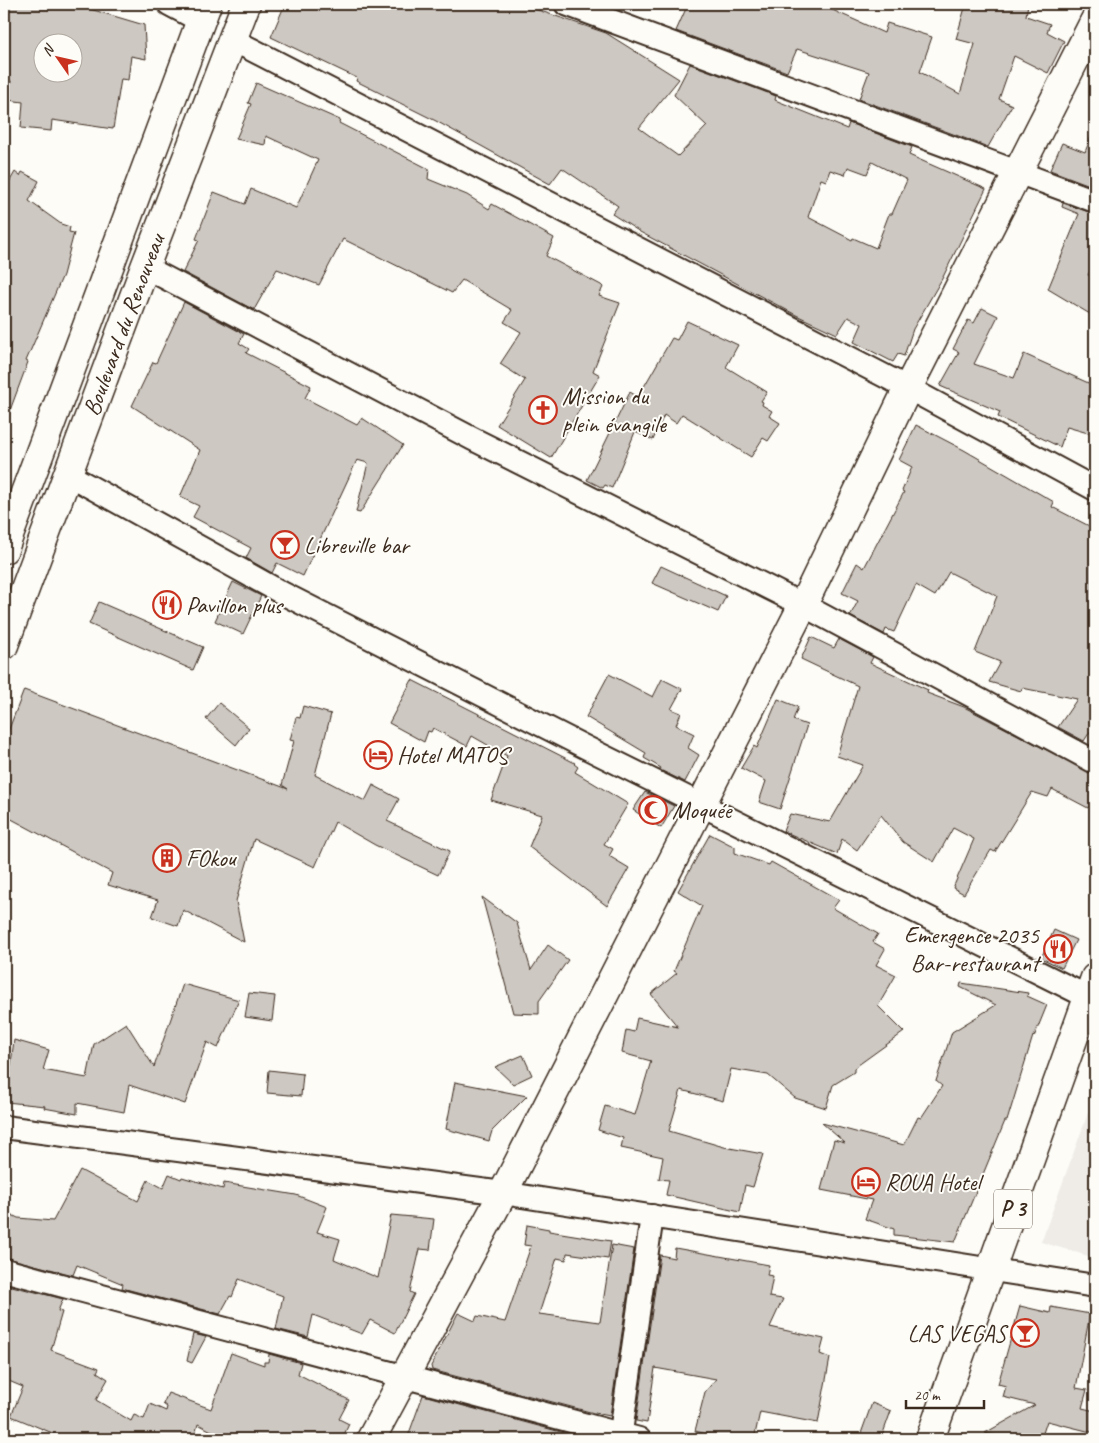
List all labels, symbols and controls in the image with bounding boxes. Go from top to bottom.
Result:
north arrow [32,32,82,82]
text: N [38,41,58,59]
street label: Boulevard du Renouveau [76,227,172,420]
place label: Mission du plein évangile [562,381,668,439]
church icon: Mission du plein évangile [528,395,558,425]
bar icon: Libreville bar [270,530,300,560]
place label: Libreville bar [304,530,411,560]
restaurant icon: Pavillon plus [152,590,182,620]
place label: Pavillon plus [186,590,285,620]
hotel icon: Hotel MATOS [363,740,393,770]
place label: Hotel MATOS [397,740,512,770]
mosque icon: Moquée [638,795,668,825]
place label: Moquée [672,795,733,825]
building icon: FOkou [152,843,182,873]
place label: FOkou [186,843,238,873]
place label: Emergence 2035 Bar-restaurant [904,920,1042,978]
restaurant icon: Emergence 2035 Bar-restaurant [1043,934,1073,964]
hotel icon: ROUA Hotel [851,1167,881,1197]
place label: ROUA Hotel [885,1167,984,1197]
road number: P 3 [994,1190,1032,1228]
place label: LAS VEGAS [908,1318,1009,1348]
bar icon: LAS VEGAS [1010,1318,1040,1348]
scale bar [906,1378,984,1410]
text: 20 m [914,1386,941,1405]

